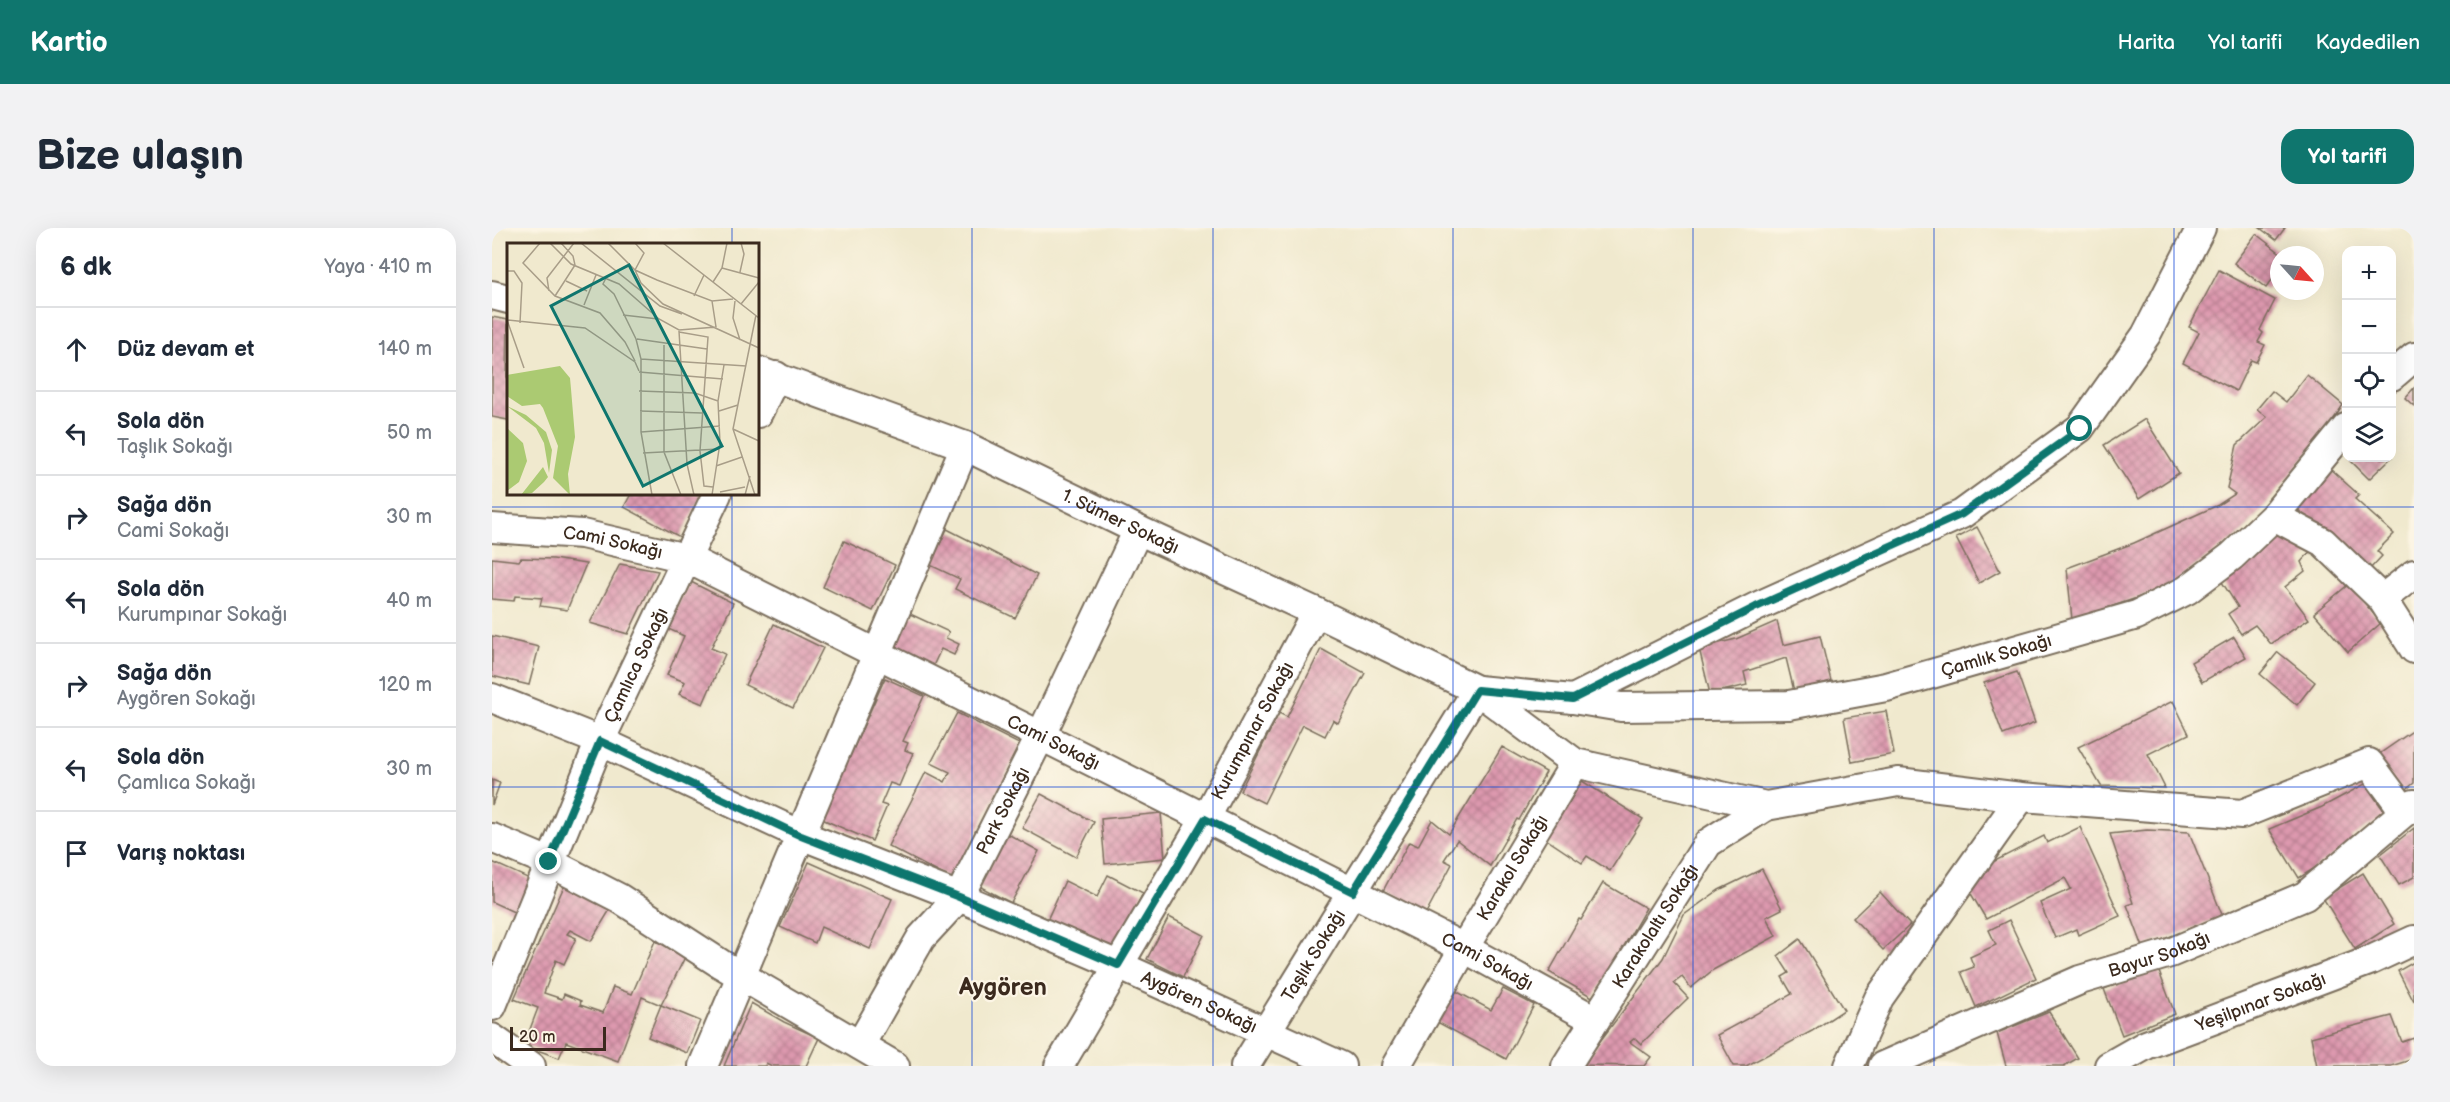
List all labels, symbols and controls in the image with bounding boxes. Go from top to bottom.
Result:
text: Kartio [30,26,108,59]
text: Harita [2118,30,2175,55]
text: Yol tarifi [2208,30,2283,55]
text: Kaydedilen [2316,30,2420,55]
button: Yol tarifi [2281,129,2414,184]
text: Bize ulaşın [36,131,244,182]
inset map [507,243,759,495]
north arrow [2270,246,2324,300]
map controls [2342,246,2396,462]
button: + [2342,246,2396,300]
text: 6 dk [60,252,112,283]
text: Yaya · 410 m [324,255,432,279]
button: − [2342,300,2396,354]
icon: ahead [60,333,93,366]
text: Düz devam et [117,336,254,363]
text: 140 m [378,337,432,361]
button: locate [2342,354,2396,408]
text: Sola dön [117,408,205,435]
button: layers [2342,408,2396,462]
route start [2066,415,2092,441]
icon: left [60,417,93,450]
text: 50 m [387,421,432,445]
text: Taşlık Sokağı [117,435,233,459]
street label: 1. Sümer Sokağı [1059,484,1182,558]
text: Sağa dön [117,492,212,519]
icon: right [60,501,93,534]
text: 30 m [386,505,432,529]
text: Cami Sokağı [117,519,229,543]
street label: Cami Sokağı [563,522,665,563]
text: Sola dön [117,576,205,603]
icon: left [60,585,93,618]
text: 40 m [386,589,432,613]
text: Kurumpınar Sokağı [117,603,287,627]
street label: Çamlıca Sokağı [600,604,672,726]
street label: Çamlık Sokağı [1939,630,2054,681]
street label: Kurumpınar Sokağı [1207,658,1298,803]
text: Sağa dön [117,660,212,687]
icon: right [60,669,93,702]
text: 120 m [379,673,432,697]
text: Aygören Sokağı [117,687,256,711]
street label: Cami Sokağı [1004,710,1103,774]
text: Sola dön [117,744,205,771]
icon: left [60,753,93,786]
text: 30 m [386,757,432,781]
street label: Park Sokağı [972,763,1034,858]
text: Çamlıca Sokağı [117,771,256,795]
street label: Karakol Sokağı [1472,811,1552,924]
icon: arrive [60,837,93,870]
text: Varış noktası [117,840,245,867]
route end [535,848,561,874]
street label: Karakolaltı Sokağı [1608,860,1703,992]
street label: Taşlık Sokağı [1277,906,1350,1005]
street label: Bayur Sokağı [2106,927,2213,981]
street label: Cami Sokağı [1438,928,1537,994]
street label: Aygören Sokağı [1138,966,1261,1037]
street label: Yeşilpınar Sokağı [2192,968,2329,1036]
district label: Aygören [958,973,1047,1002]
scale bar [510,1024,606,1052]
text: 20 m [519,1028,555,1047]

